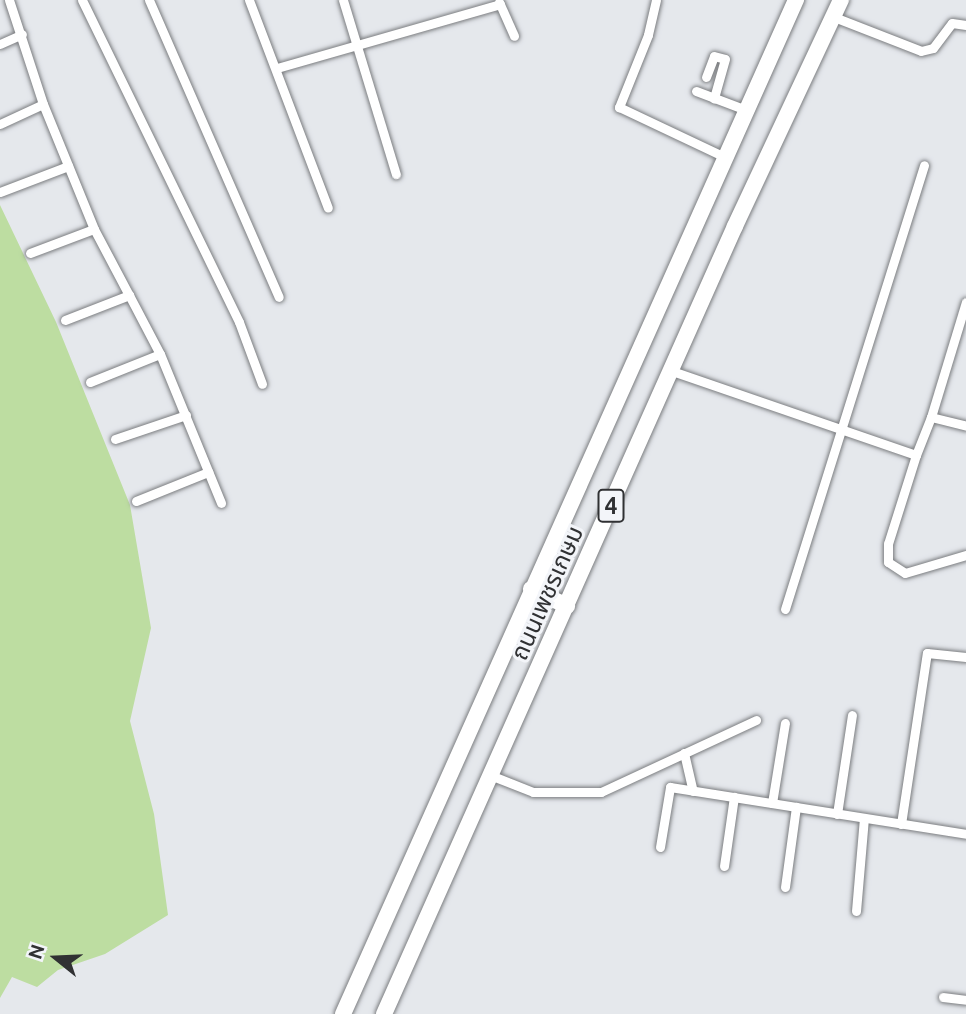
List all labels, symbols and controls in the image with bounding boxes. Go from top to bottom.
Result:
road number: 4 [597,486,625,526]
street label: ถนนเพชรเกษม [505,522,589,664]
north arrow [21,923,91,993]
text: N [23,941,49,962]

